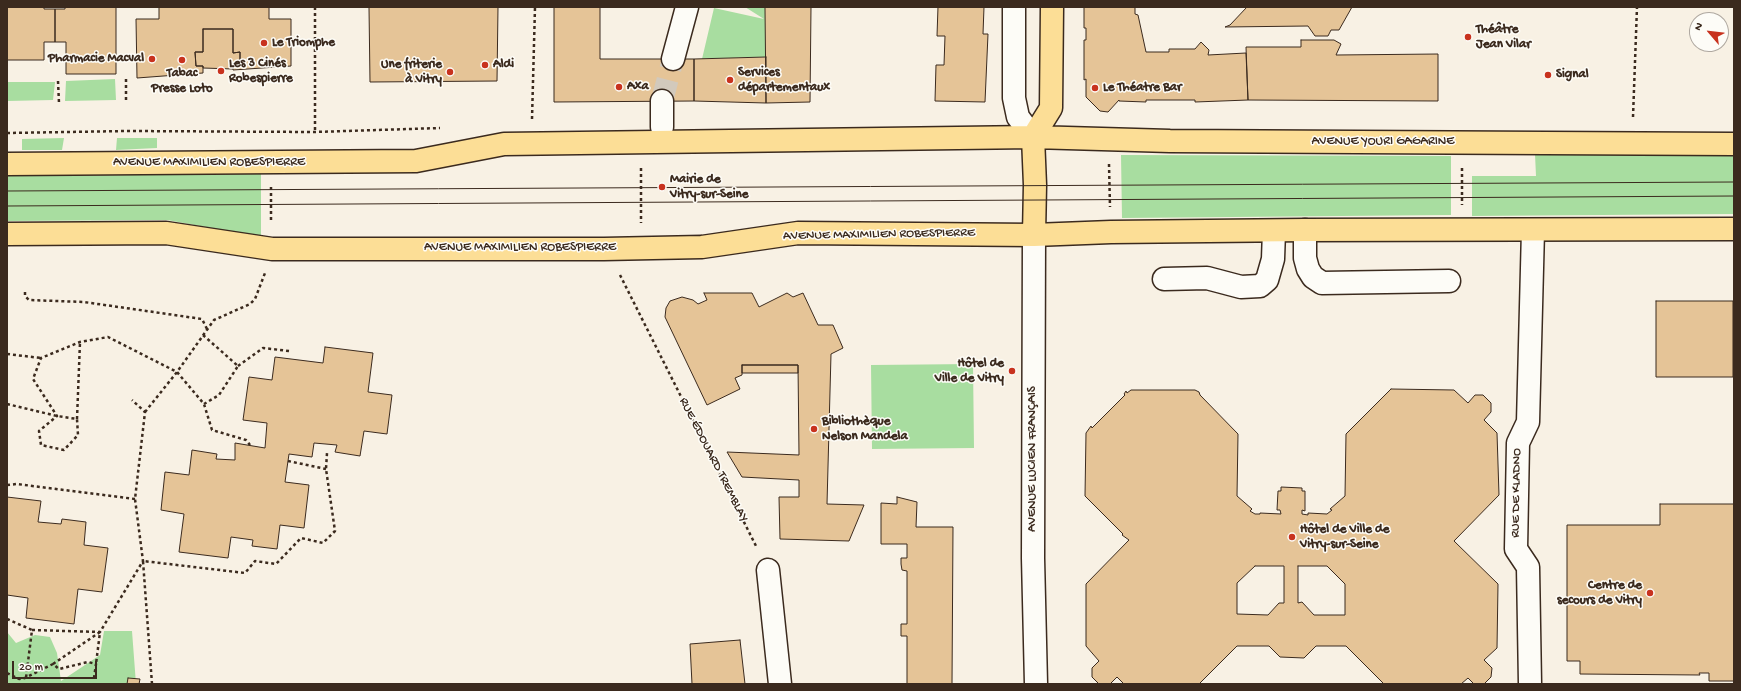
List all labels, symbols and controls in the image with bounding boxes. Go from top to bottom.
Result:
north arrow [1689,12,1729,52]
text: N [1692,21,1706,33]
place label: Théâtre Jean Vilar [1476,22,1531,53]
marker: Théâtre Jean Vilar [1463,32,1473,42]
place label: Le Triomphe [272,35,335,51]
marker: Le Triomphe [259,38,269,48]
place label: Pharmacie Macval [48,51,144,67]
marker: Pharmacie Macval [147,54,157,64]
marker: Tabac Presse Loto [177,55,187,65]
place label: Les 3 Cinés Robespierre [229,56,293,87]
place label: Une friterie à Vitry [381,57,442,88]
place label: Aldi [493,57,514,73]
marker: Aldi [480,60,490,70]
place label: Services départementaux [738,65,830,96]
place label: Tabac Presse Loto [151,66,213,97]
marker: Les 3 Cinés Robespierre [216,66,226,76]
marker: Une friterie à Vitry [445,67,455,77]
place label: Signal [1556,67,1588,83]
marker: Signal [1543,70,1553,80]
marker: Services départementaux [725,75,735,85]
place label: Axa [627,79,649,95]
place label: Le Théatre Bar [1103,80,1182,96]
marker: Axa [614,82,624,92]
marker: Le Théatre Bar [1090,83,1100,93]
street label: AVENUE YOURI GAGARINE [1312,134,1454,150]
street label: AVENUE MAXIMILIEN ROBESPIERRE [113,155,305,171]
place label: Mairie de Vitry-sur-Seine [670,172,748,203]
marker: Mairie de Vitry-sur-Seine [657,182,667,192]
street label: AVENUE MAXIMILIEN ROBESPIERRE [783,226,975,244]
street label: AVENUE MAXIMILIEN ROBESPIERRE [424,240,616,256]
place label: Hôtel de Ville de Vitry [935,356,1004,387]
marker: Hôtel de Ville de Vitry [1007,366,1017,376]
street label: AVENUE LUCIEN FRANÇAIS [1025,386,1041,532]
street label: RUE ÉDOUARD TREMBLAY [675,395,751,525]
place label: Bibliothèque Nelson Mandela [822,414,908,445]
marker: Bibliothèque Nelson Mandela [809,424,819,434]
street label: RUE DE KLADNO [1508,448,1526,538]
place label: Hôtel de Ville de Vitry-sur-Seine [1300,522,1389,553]
marker: Hôtel de Ville de Vitry-sur-Seine [1287,532,1297,542]
place label: Centre de secours de Vitry [1557,578,1642,609]
marker: Centre de secours de Vitry [1645,588,1655,598]
scale bar [14,653,99,679]
text: 20 m [19,661,43,675]

